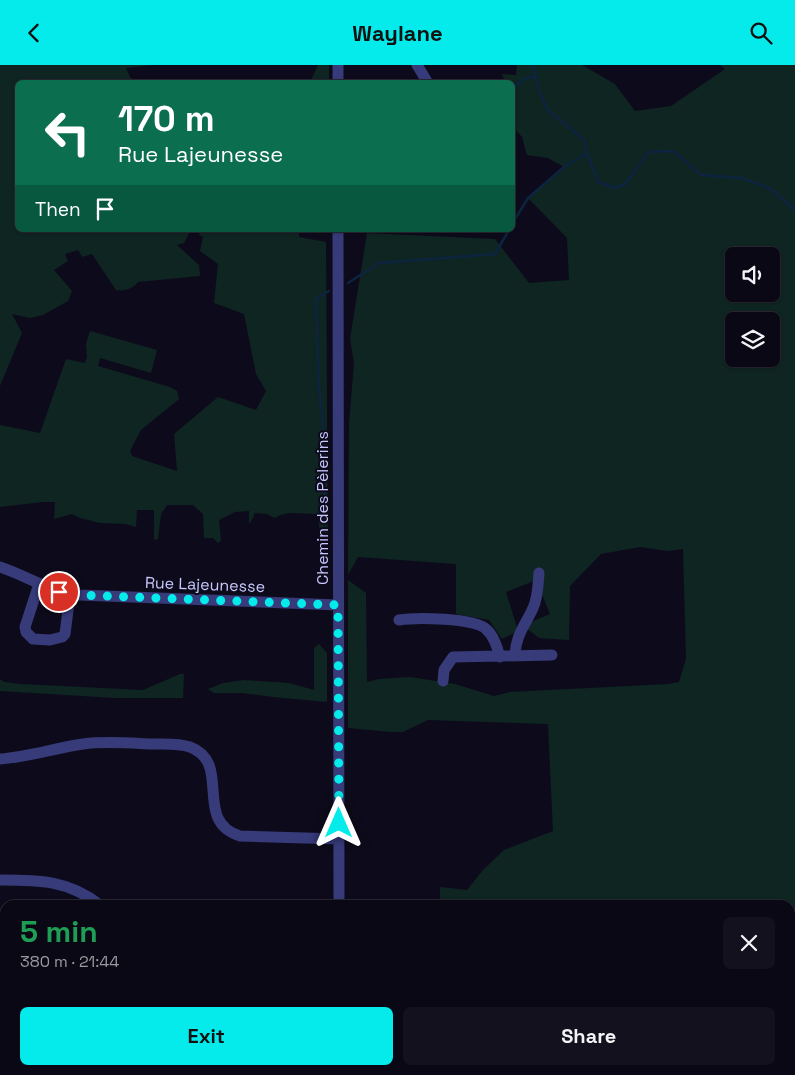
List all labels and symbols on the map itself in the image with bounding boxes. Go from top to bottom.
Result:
street label: Chemin des Pèlerins [312,431,333,585]
pin [38,571,80,613]
street label: Rue Lajeunesse [145,572,265,597]
position arrow [312,796,364,848]

